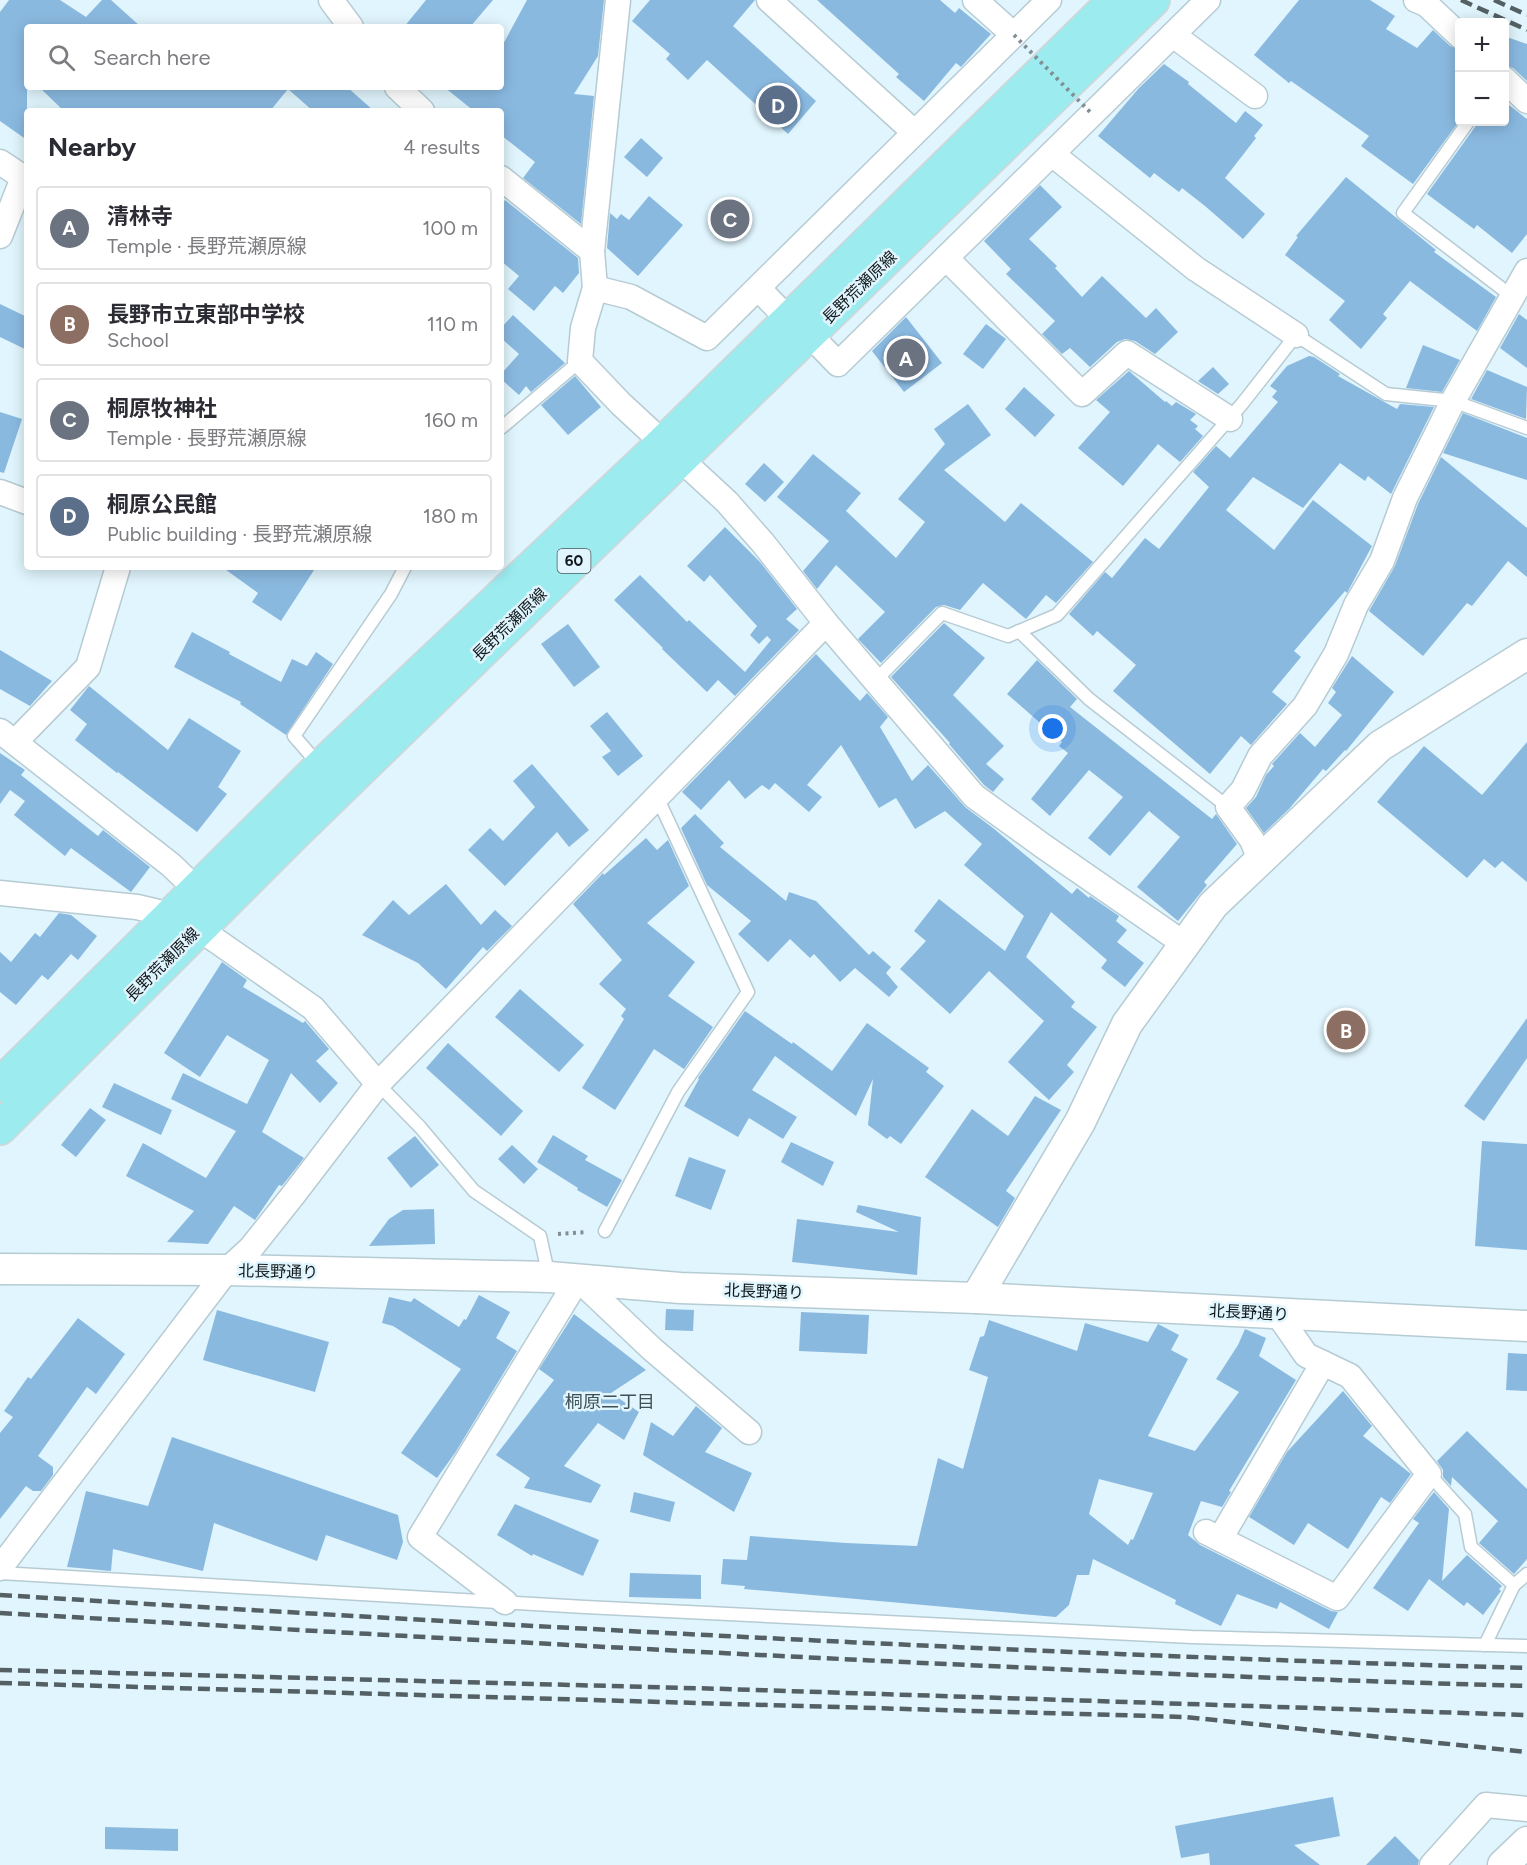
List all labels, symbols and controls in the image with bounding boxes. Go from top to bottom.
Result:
map controls [1455,18,1509,126]
button: + [1455,18,1509,72]
search box [24,24,504,90]
icon: search [45,41,78,74]
text: Search here [93,44,211,71]
button: − [1455,72,1509,126]
pin: D [758,82,798,128]
text: Nearby [48,131,136,163]
text: 4 results [403,135,480,159]
pin: C [710,196,750,242]
text: 清林寺 [107,203,173,230]
text: A [62,216,77,240]
text: 100 m [422,216,478,240]
text: Temple · 長野荒瀬原線 [107,234,307,258]
street label: 長野荒瀬原線 [818,247,900,328]
text: 長野市立東部中学校 [107,301,305,328]
text: B [63,312,76,336]
text: 110 m [427,312,478,336]
text: School [107,328,169,352]
pin: A [886,336,926,380]
text: 桐原牧神社 [107,395,217,422]
text: C [62,408,77,432]
text: 160 m [424,408,478,432]
text: Temple · 長野荒瀬原線 [107,426,307,450]
text: 桐原公民館 [107,491,217,518]
text: D [63,504,77,528]
text: 180 m [423,504,478,528]
text: Public building · 長野荒瀬原線 [107,522,372,546]
road number: 60 [558,549,590,573]
street label: 長野荒瀬原線 [468,584,550,665]
your location [1038,714,1067,743]
street label: 長野荒瀬原線 [122,924,203,1005]
pin: B [1326,1008,1366,1052]
street label: 北長野通り [238,1261,318,1282]
street label: 北長野通り [724,1281,804,1302]
street label: 北長野通り [1209,1301,1289,1324]
district label: 桐原二丁目 [565,1391,655,1413]

